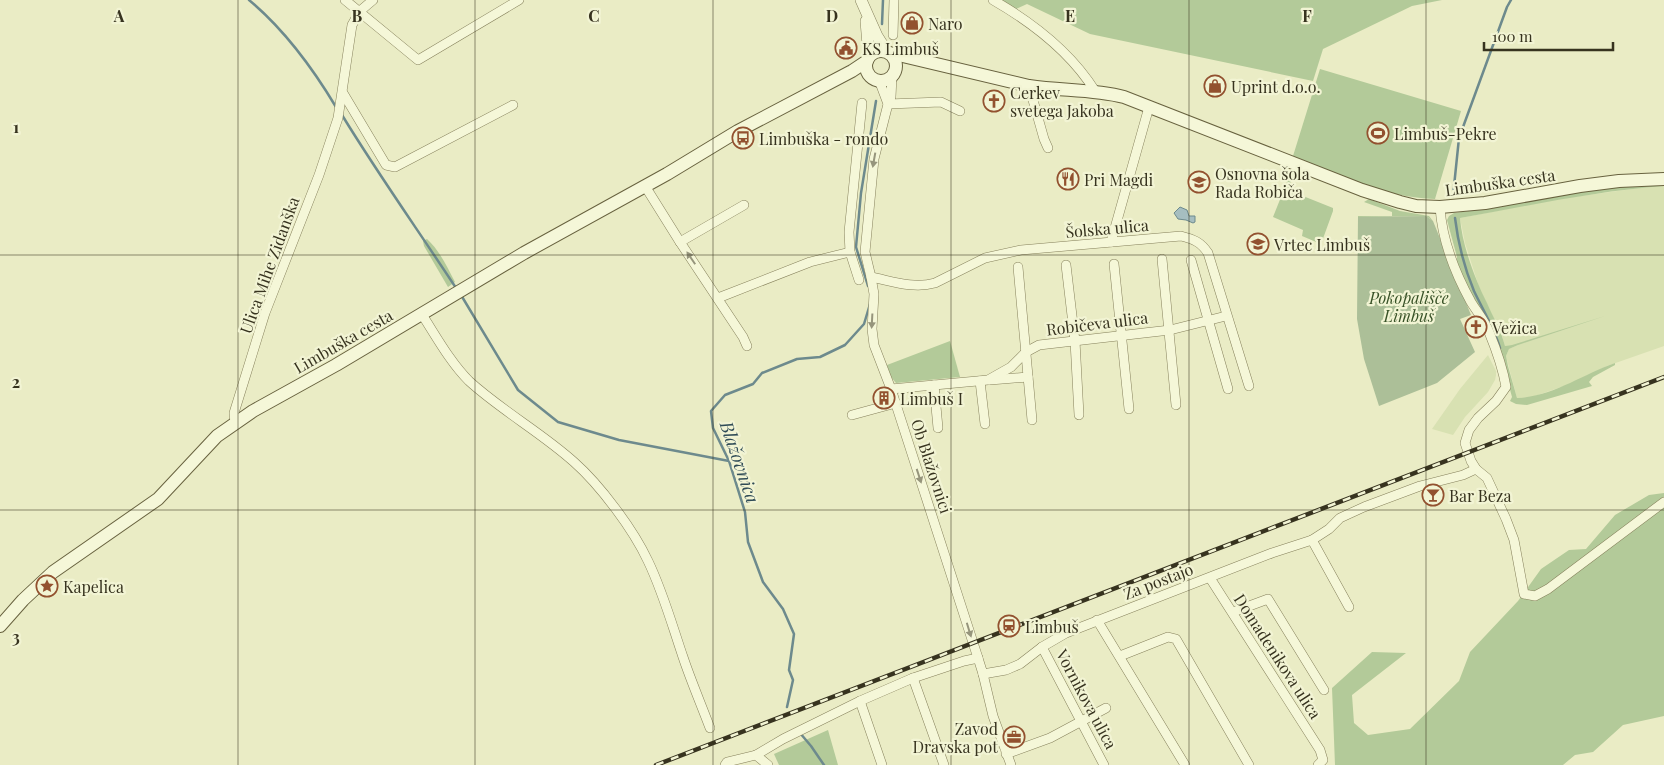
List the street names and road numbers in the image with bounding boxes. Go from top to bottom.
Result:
street label: Limbuška cesta [1444,164,1556,200]
street label: Ulica Mihe Zidanška [234,194,304,336]
street label: Šolska ulica [1064,214,1150,242]
street label: Limbuška cesta [290,304,396,378]
street label: Robičeva ulica [1045,306,1149,340]
street label: Ob Blažovnici [907,416,957,516]
street label: Za postajo [1120,558,1196,604]
street label: Domadenikova ulica [1230,589,1326,723]
street label: Vornikova ulica [1051,645,1122,753]

